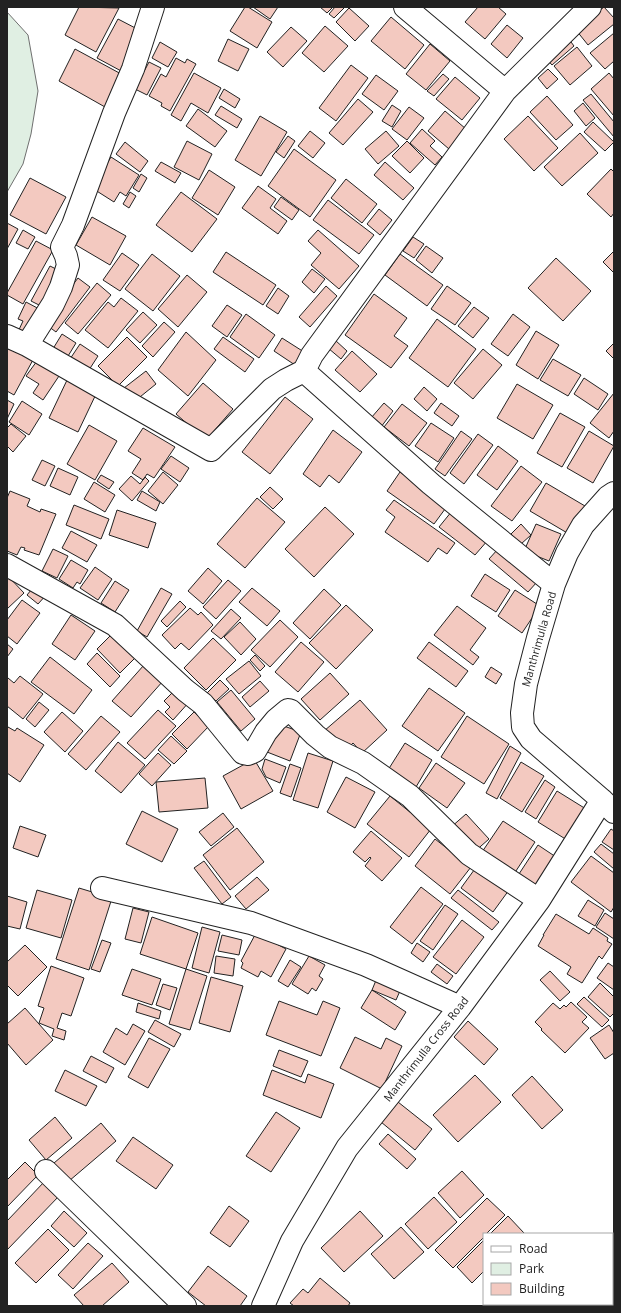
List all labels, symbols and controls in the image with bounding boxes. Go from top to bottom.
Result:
street label: Manthrimulla Road [518,589,559,688]
street label: Manthrimulla Cross Road [380,993,471,1104]
legend [483,1233,613,1305]
text: Road [519,1240,548,1257]
text: Park [519,1260,545,1277]
text: Building [519,1280,565,1297]

